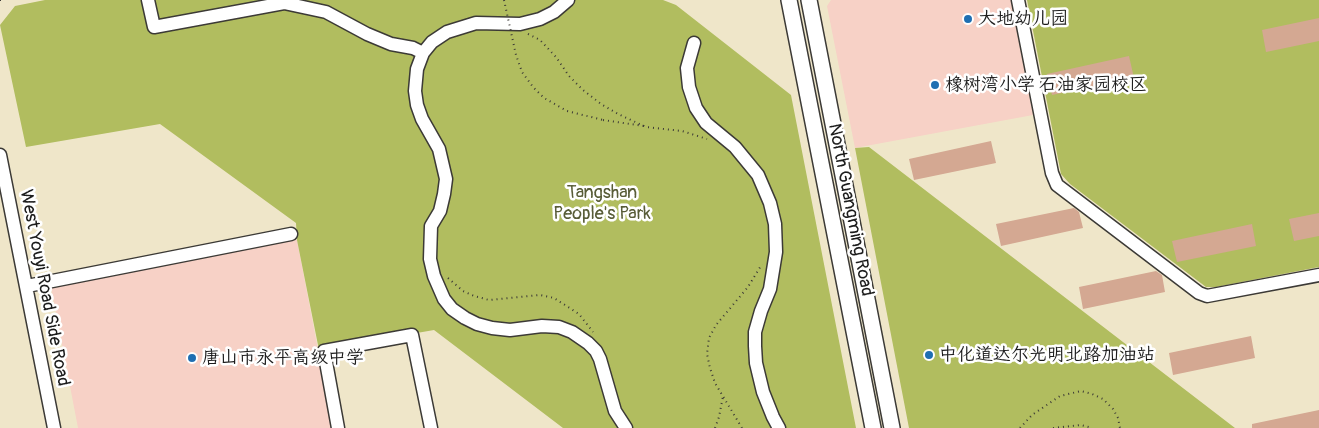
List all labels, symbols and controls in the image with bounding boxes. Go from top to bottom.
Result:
place label: 大地幼儿园 [978,8,1068,30]
marker: 大地幼儿园 [962,13,974,25]
place label: 橡树湾小学 石油家园校区 [945,74,1147,96]
marker: 橡树湾小学 石油家园校区 [929,79,941,91]
street label: North Guangming Road [823,122,877,298]
park label: Tangshan People's Park [553,182,651,224]
street label: West Youyi Road Side Road [14,188,74,388]
place label: 中化道达尔光明北路加油站 [939,344,1155,366]
place label: 唐山市永平高级中学 [202,347,364,369]
marker: 中化道达尔光明北路加油站 [923,349,935,361]
marker: 唐山市永平高级中学 [186,352,198,364]

